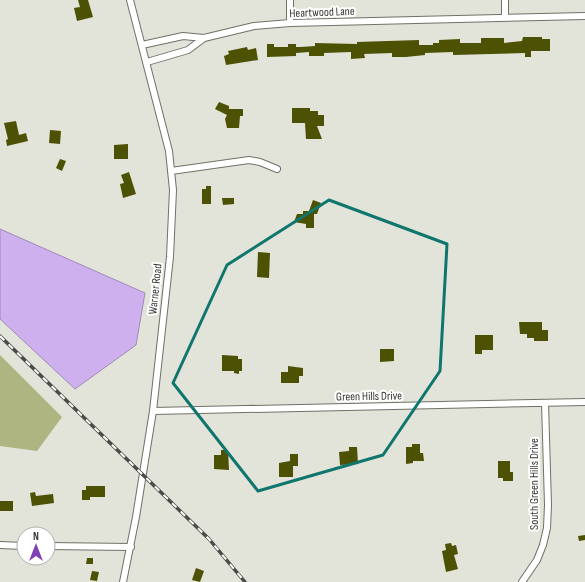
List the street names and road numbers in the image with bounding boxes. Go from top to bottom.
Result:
street label: Heartwood Lane [289,4,355,21]
street label: Warner Road [145,263,166,315]
street label: Green Hills Drive [336,388,402,405]
street label: South Green Hills Drive [527,438,542,530]

